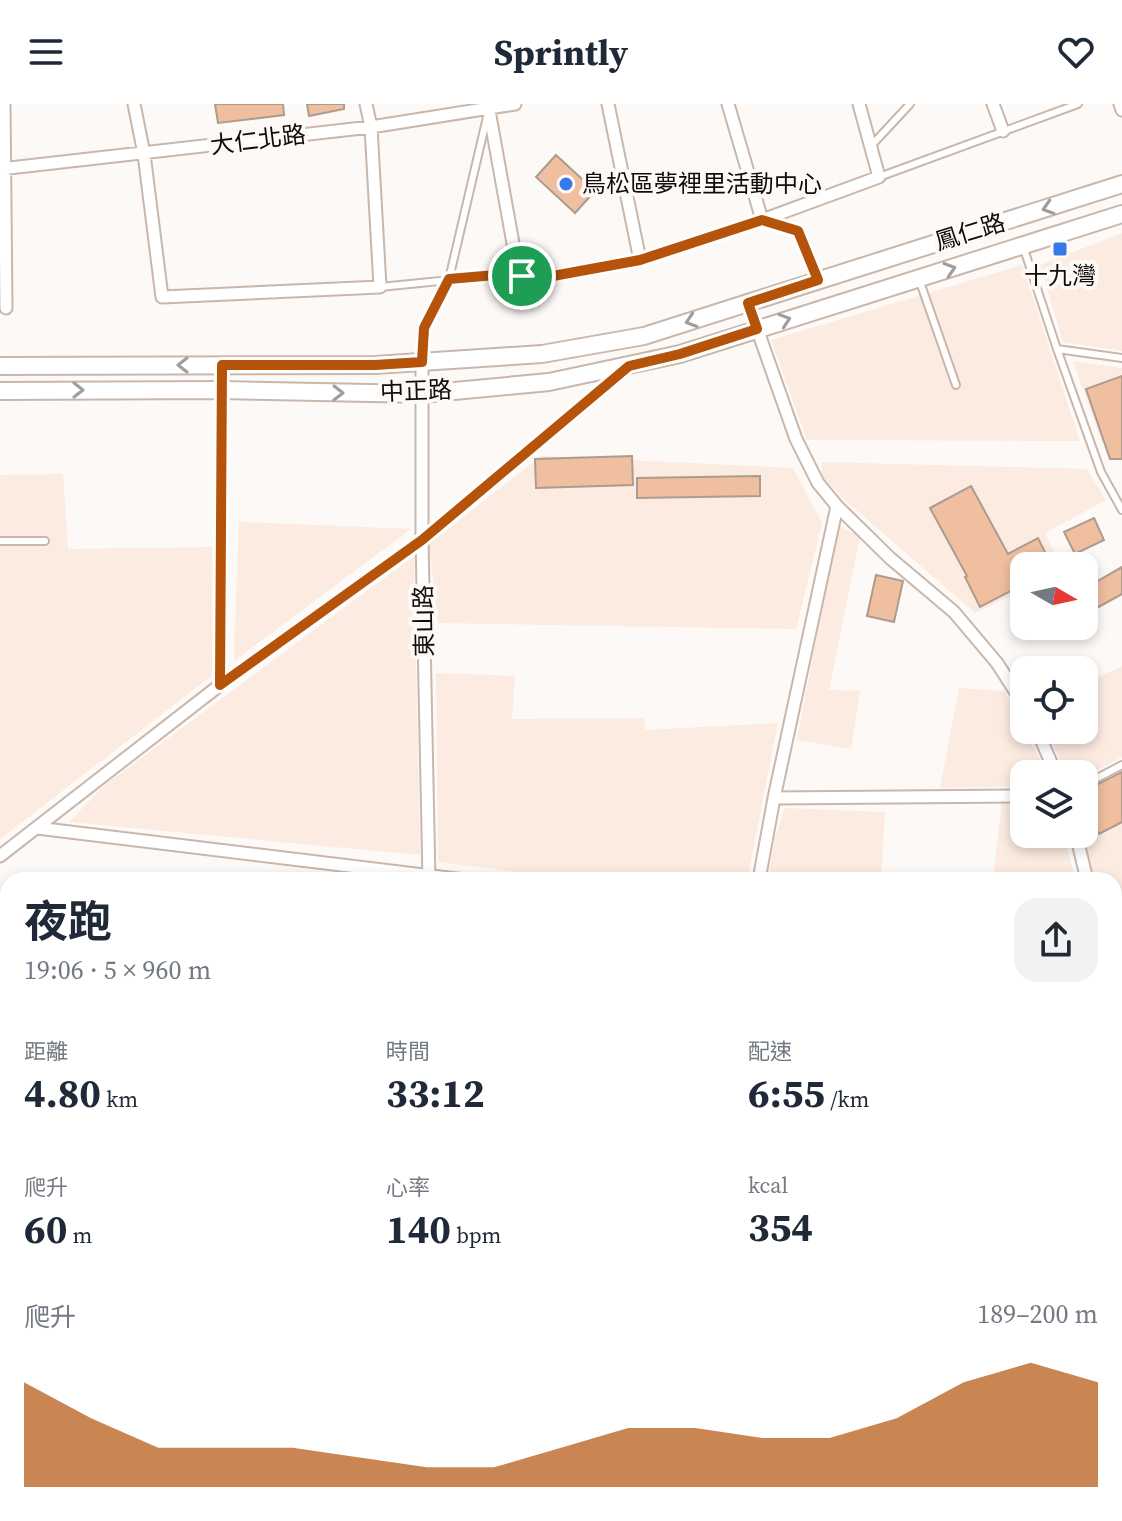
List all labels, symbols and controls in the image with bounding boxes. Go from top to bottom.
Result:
text: Sprintly [494,28,628,77]
icon: menu [24,30,68,74]
icon: heart [1054,30,1098,74]
street label: 大仁北路 [208,117,308,162]
place label: 鳥松區夢裡里活動中心 [582,167,822,200]
marker: 鳥松區夢裡里活動中心 [557,175,575,193]
one-way arrow [1041,198,1055,214]
street label: 鳳仁路 [931,205,1009,258]
marker: 十九灣 [1051,240,1069,258]
pin [488,242,556,310]
icon: arrive [500,254,544,298]
place label: 十九灣 [1024,259,1096,292]
one-way arrow [943,262,957,278]
one-way arrow [685,312,699,328]
one-way arrow [778,313,791,329]
one-way arrow [176,356,189,374]
street label: 中正路 [379,373,453,408]
one-way arrow [72,381,85,399]
one-way arrow [332,384,345,401]
north arrow [1010,552,1098,640]
map controls [1010,552,1098,848]
street label: 東山路 [406,585,441,657]
button: locate [1010,656,1098,744]
button: layers [1010,760,1098,848]
text: 夜跑 [24,891,112,952]
button: share [1014,898,1098,982]
text: 19:06 · 5 × 960 m [24,952,211,988]
text: 距離 [24,1036,68,1066]
text: 時間 [386,1036,430,1066]
text: 配速 [748,1036,792,1066]
text: 4.80 [24,1066,101,1120]
text: 33:12 [386,1066,485,1120]
text: 6:55 [748,1066,825,1120]
text: km [101,1084,138,1114]
text: /km [825,1084,869,1114]
text: kcal [748,1170,788,1200]
text: 爬升 [24,1172,68,1202]
text: 心率 [386,1172,430,1202]
text: 354 [748,1200,813,1254]
text: 60 [24,1202,67,1256]
text: 140 [386,1202,451,1256]
text: m [67,1220,92,1250]
text: bpm [451,1220,501,1250]
text: 189–200 m [977,1296,1098,1332]
text: 爬升 [24,1299,76,1335]

